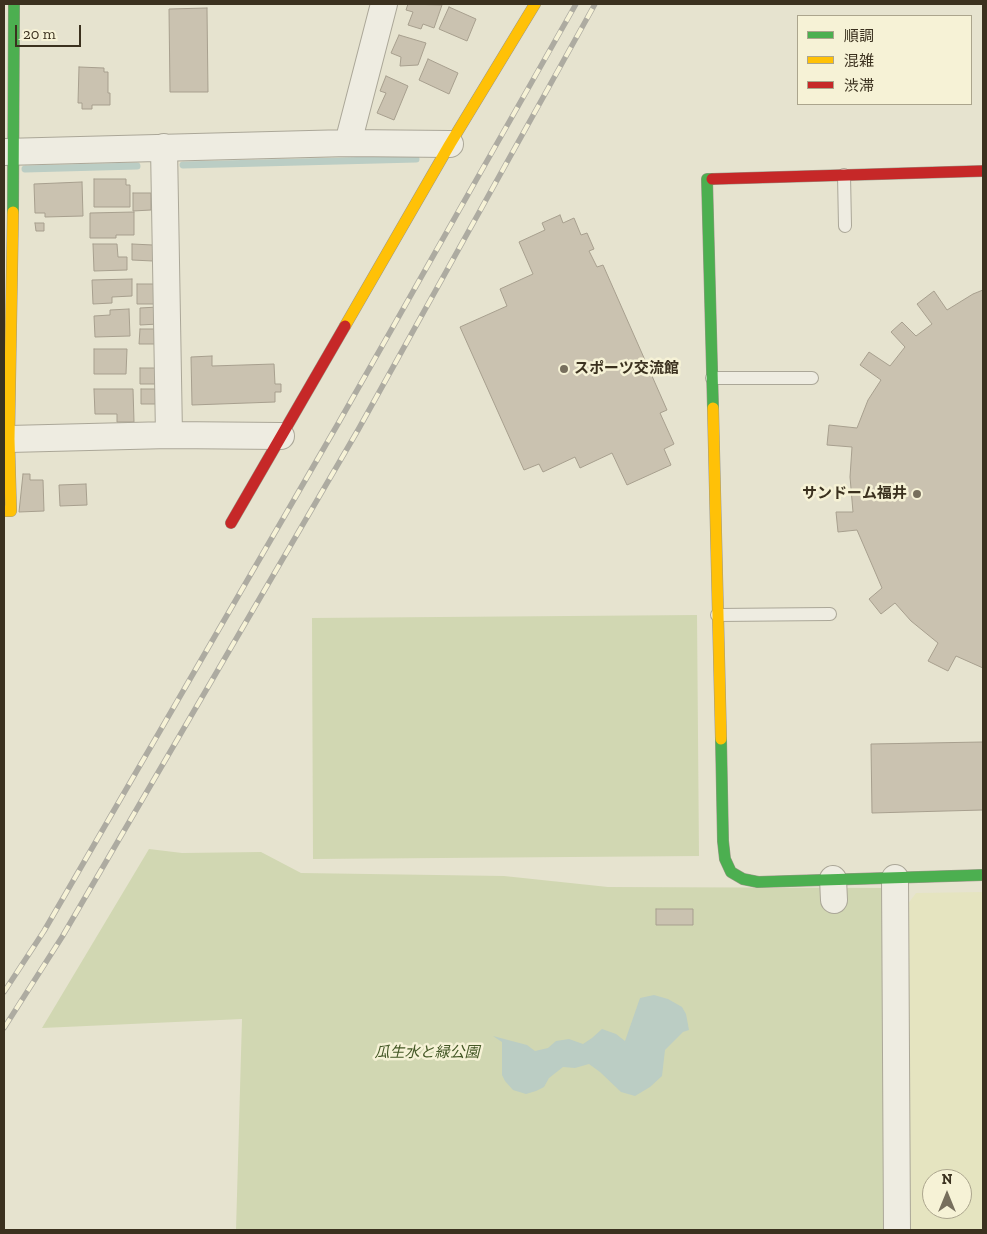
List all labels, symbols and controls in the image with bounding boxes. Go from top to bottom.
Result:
scale bar [18,15,84,47]
legend [797,15,972,105]
text: 20 m [23,25,56,43]
text: 順調 [844,27,874,45]
text: 混雑 [844,52,874,70]
text: 渋滞 [844,77,874,95]
place label: スポーツ交流館 [574,360,679,378]
marker: スポーツ交流館 [558,363,570,375]
place label: サンドーム福井 [802,485,907,503]
marker: サンドーム福井 [911,488,923,500]
park label: 瓜生水と緑公園 [375,1044,479,1062]
north arrow [922,1169,972,1219]
text: N [942,1171,952,1188]

